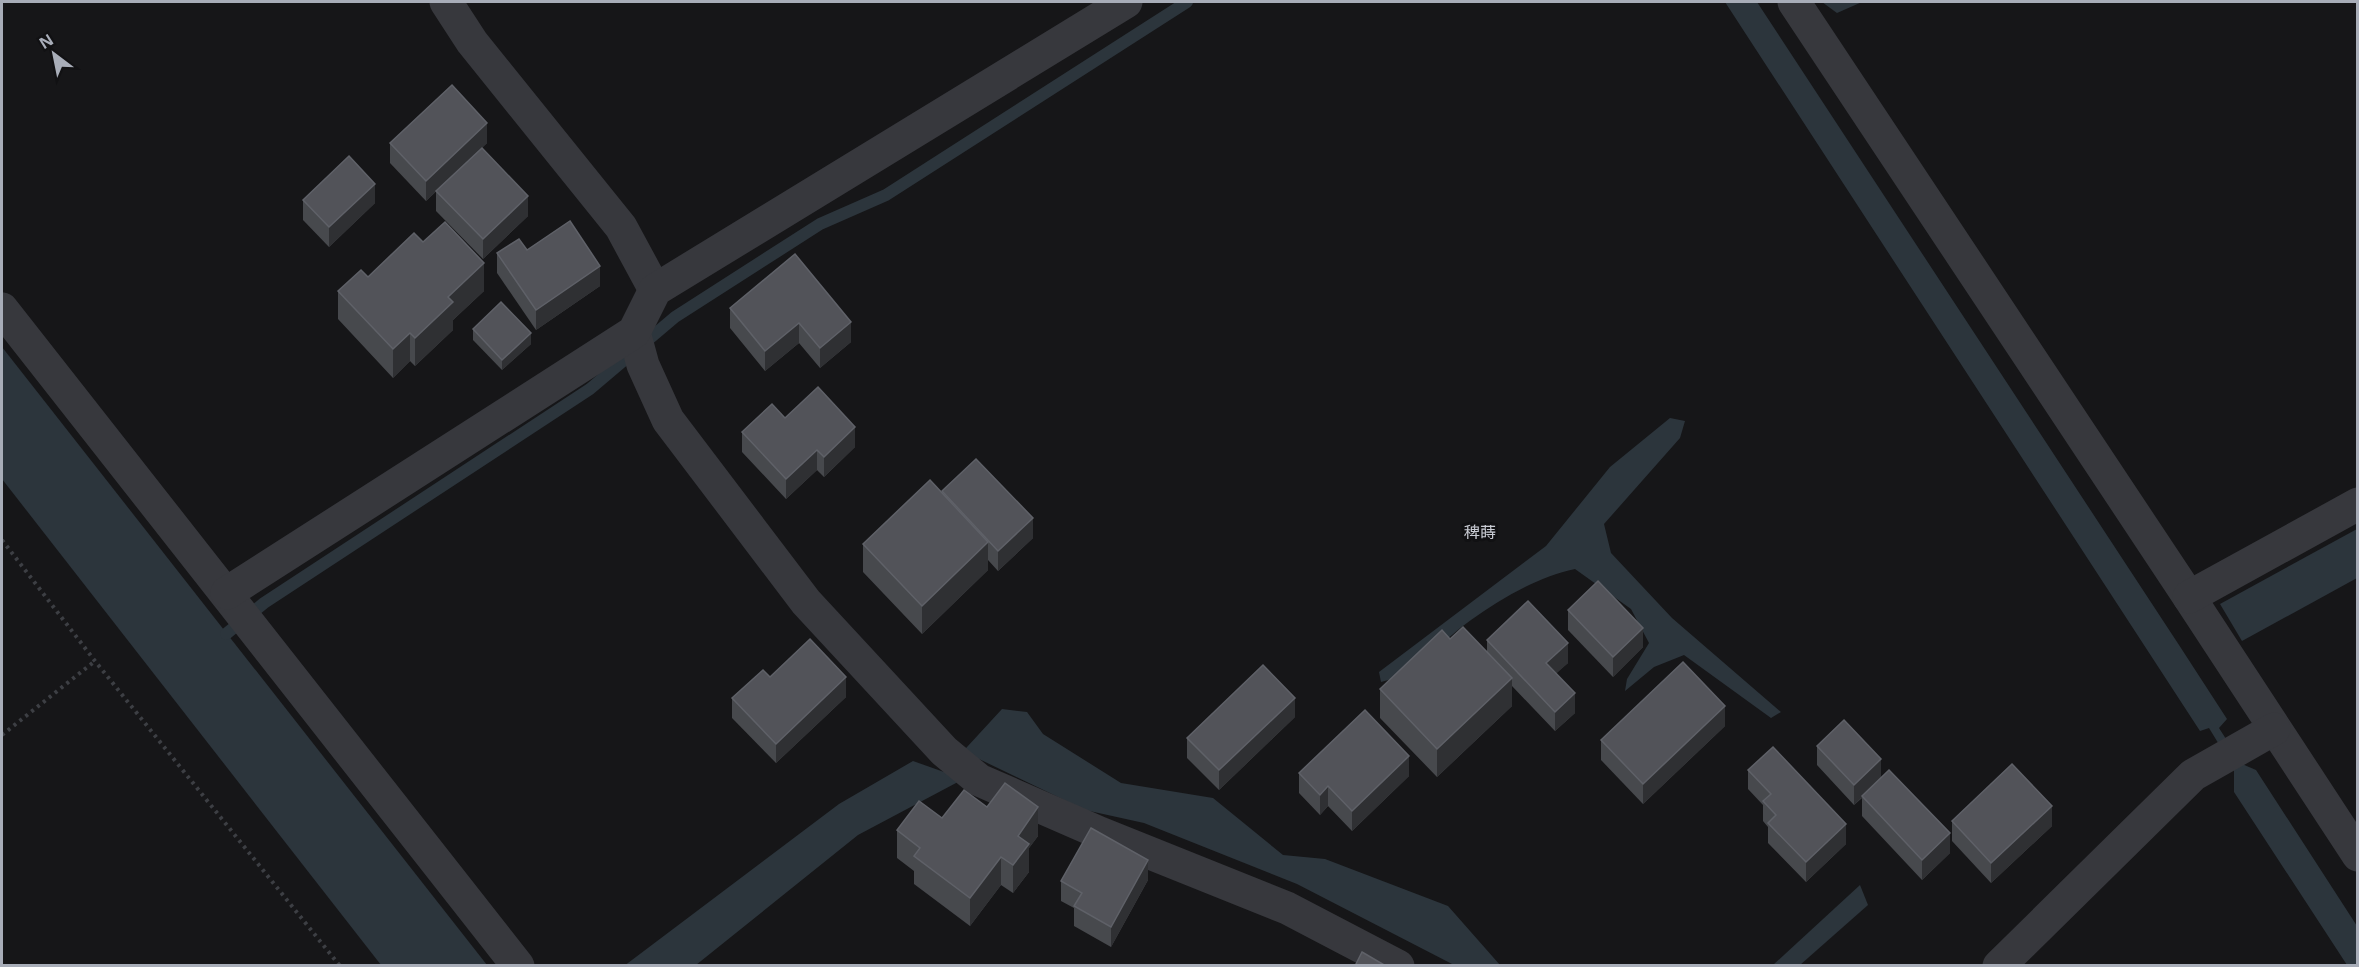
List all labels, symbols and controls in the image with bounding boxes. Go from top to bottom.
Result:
north arrow [24,24,84,84]
text: N [35,29,57,54]
district label: 稗蒔 [1464,521,1496,543]

